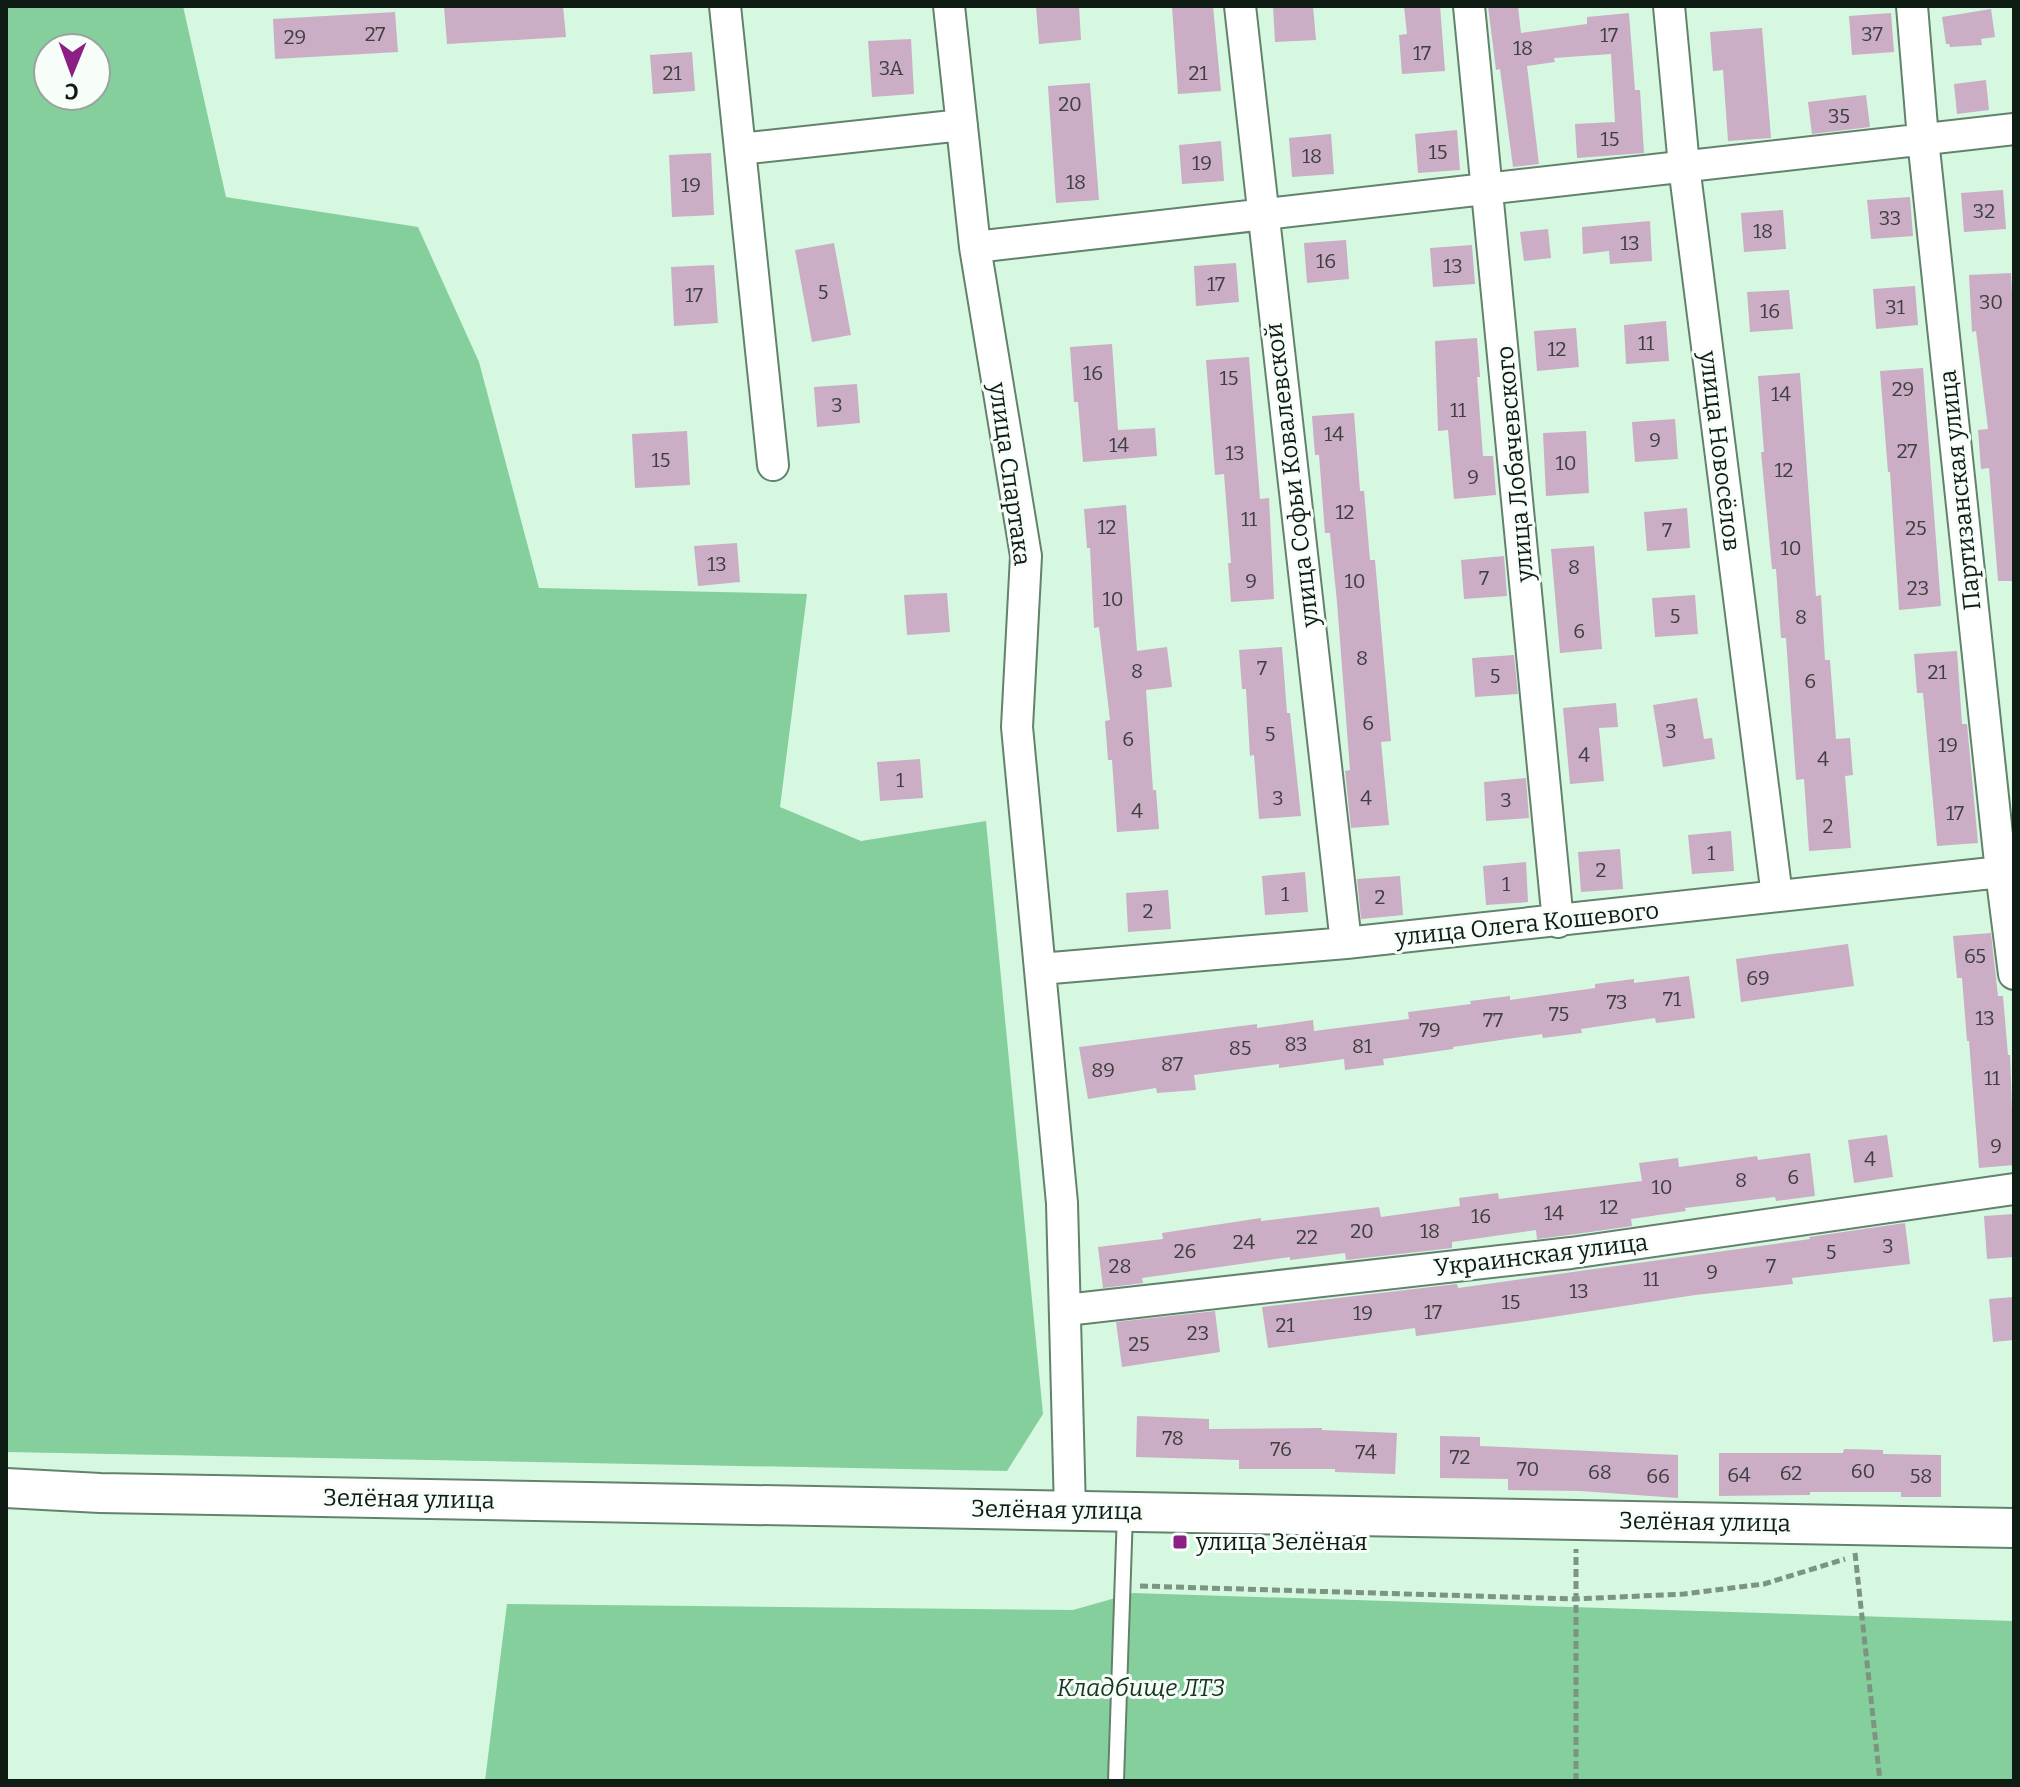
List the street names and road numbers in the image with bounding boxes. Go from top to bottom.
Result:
street label: улица Софьи Ковалевской [1259,321,1325,630]
street label: улица Лобачевского [1491,345,1539,584]
street label: улица Новосёлов [1694,348,1746,553]
street label: Партизанская улица [1933,369,1987,611]
street label: улица Спартака [983,380,1037,567]
street label: улица Олега Кошевого [1393,896,1660,952]
street label: Украинская улица [1432,1228,1650,1282]
street label: Зелёная улица [323,1484,495,1514]
street label: Зелёная улица [971,1495,1143,1525]
street label: Зелёная улица [1619,1507,1791,1537]

